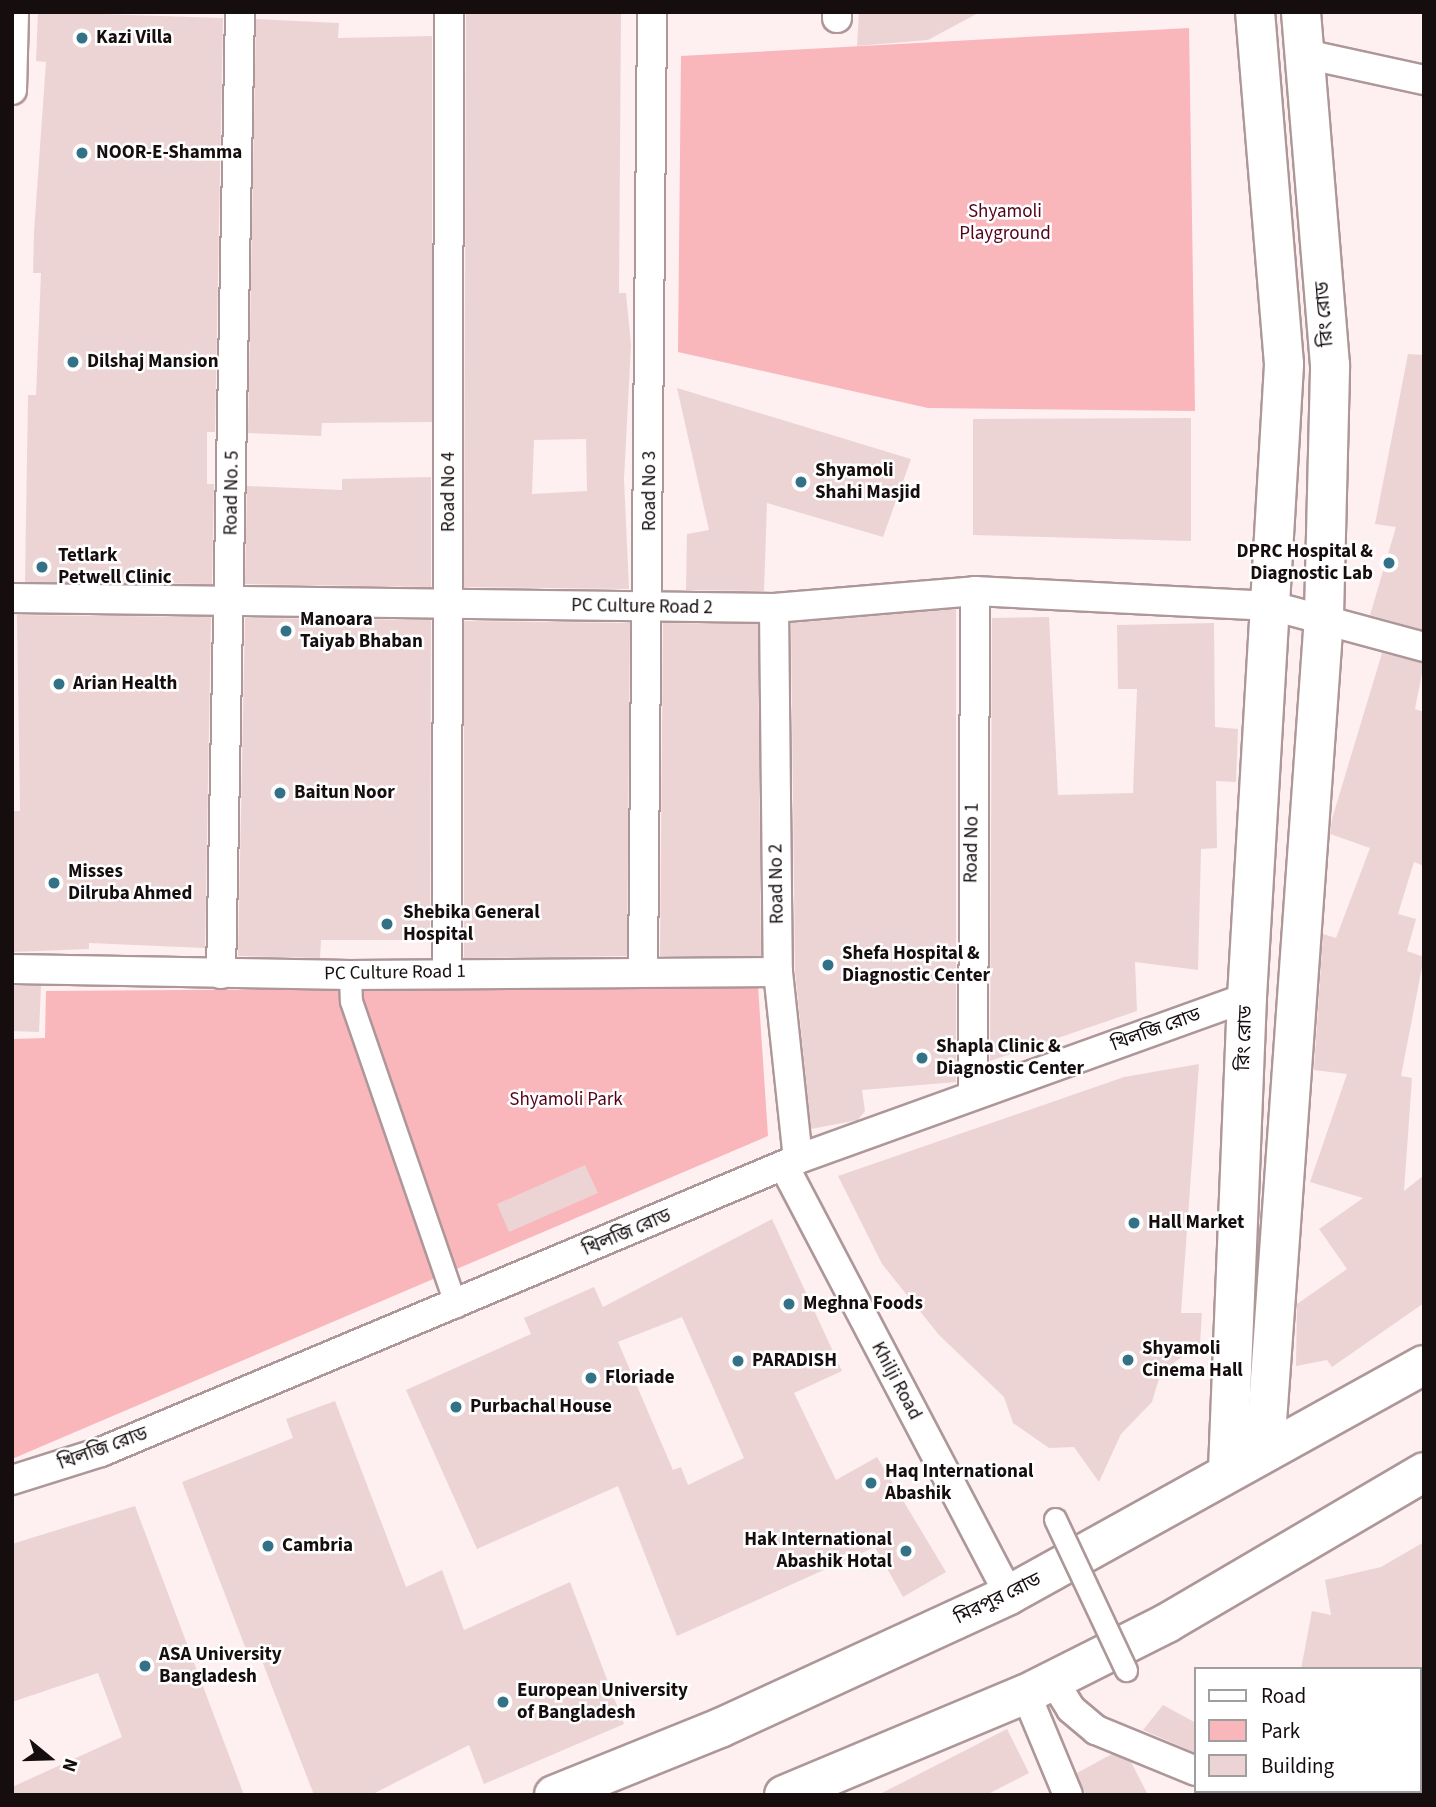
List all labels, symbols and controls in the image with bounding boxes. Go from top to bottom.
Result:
place label: Kazi Villa [96,27,172,49]
marker: Kazi Villa [74,30,90,46]
place label: NOOR-E-Shamma [96,142,242,164]
marker: NOOR-E-Shamma [74,145,90,161]
park label: Shyamoli Playground [959,201,1051,245]
street label: রিং রোড [1311,280,1339,348]
place label: Dilshaj Mansion [87,351,219,373]
marker: Dilshaj Mansion [65,354,81,370]
street label: Road No. 5 [220,450,244,536]
street label: Road No 3 [639,451,661,531]
street label: Road No 4 [438,452,460,532]
place label: Shyamoli Shahi Masjid [815,460,921,504]
marker: Shyamoli Shahi Masjid [793,474,809,490]
place label: DPRC Hospital & Diagnostic Lab [1236,541,1373,585]
place label: Tetlark Petwell Clinic [58,545,172,589]
marker: DPRC Hospital & Diagnostic Lab [1379,553,1399,573]
marker: Tetlark Petwell Clinic [32,557,52,577]
street label: PC Culture Road 2 [571,594,713,620]
place label: Manoara Taiyab Bhaban [300,609,423,653]
marker: Manoara Taiyab Bhaban [278,623,294,639]
place label: Arian Health [73,673,177,695]
marker: Arian Health [51,676,67,692]
place label: Baitun Noor [294,782,395,804]
marker: Baitun Noor [272,785,288,801]
street label: Road No 1 [960,803,984,883]
street label: Road No 2 [765,844,789,924]
place label: Misses Dilruba Ahmed [68,861,192,905]
marker: Misses Dilruba Ahmed [46,875,62,891]
place label: Shebika General Hospital [403,902,540,946]
marker: Shebika General Hospital [377,914,397,934]
place label: Shefa Hospital & Diagnostic Center [842,943,990,987]
marker: Shefa Hospital & Diagnostic Center [820,957,836,973]
street label: PC Culture Road 1 [324,960,466,986]
street label: খিলজি রোড [1108,1003,1204,1057]
street label: রিং রোড [1232,1005,1258,1071]
place label: Shapla Clinic & Diagnostic Center [936,1036,1084,1080]
marker: Shapla Clinic & Diagnostic Center [914,1050,930,1066]
park label: Shyamoli Park [509,1089,623,1111]
street label: খিলজি রোড [580,1204,674,1262]
place label: Hall Market [1148,1212,1244,1234]
marker: Hall Market [1126,1215,1142,1231]
place label: Meghna Foods [803,1293,923,1315]
marker: Meghna Foods [781,1296,797,1312]
street label: Khilji Road [866,1338,926,1424]
place label: Shyamoli Cinema Hall [1142,1338,1243,1382]
place label: PARADISH [752,1350,837,1372]
marker: Shyamoli Cinema Hall [1120,1352,1136,1368]
marker: PARADISH [730,1353,746,1369]
place label: Floriade [605,1367,674,1389]
marker: Floriade [583,1370,599,1386]
place label: Purbachal House [470,1396,612,1418]
marker: Purbachal House [448,1399,464,1415]
street label: খিলজি রোড [55,1422,151,1476]
place label: Haq International Abashik [885,1461,1033,1505]
marker: Haq International Abashik [863,1475,879,1491]
place label: Hak International Abashik Hotal [744,1529,892,1573]
place label: Cambria [282,1535,353,1557]
marker: Cambria [260,1538,276,1554]
marker: Hak International Abashik Hotal [898,1543,914,1559]
street label: মিরপুর রোড [951,1568,1045,1630]
place label: ASA University Bangladesh [159,1644,282,1688]
marker: ASA University Bangladesh [137,1658,153,1674]
legend [1194,1667,1422,1793]
place label: European University of Bangladesh [517,1680,688,1724]
text: Road [1261,1681,1306,1711]
marker: European University of Bangladesh [495,1694,511,1710]
text: Park [1261,1716,1300,1746]
north arrow [14,1723,84,1793]
text: Building [1261,1751,1334,1781]
text: N [55,1755,84,1775]

